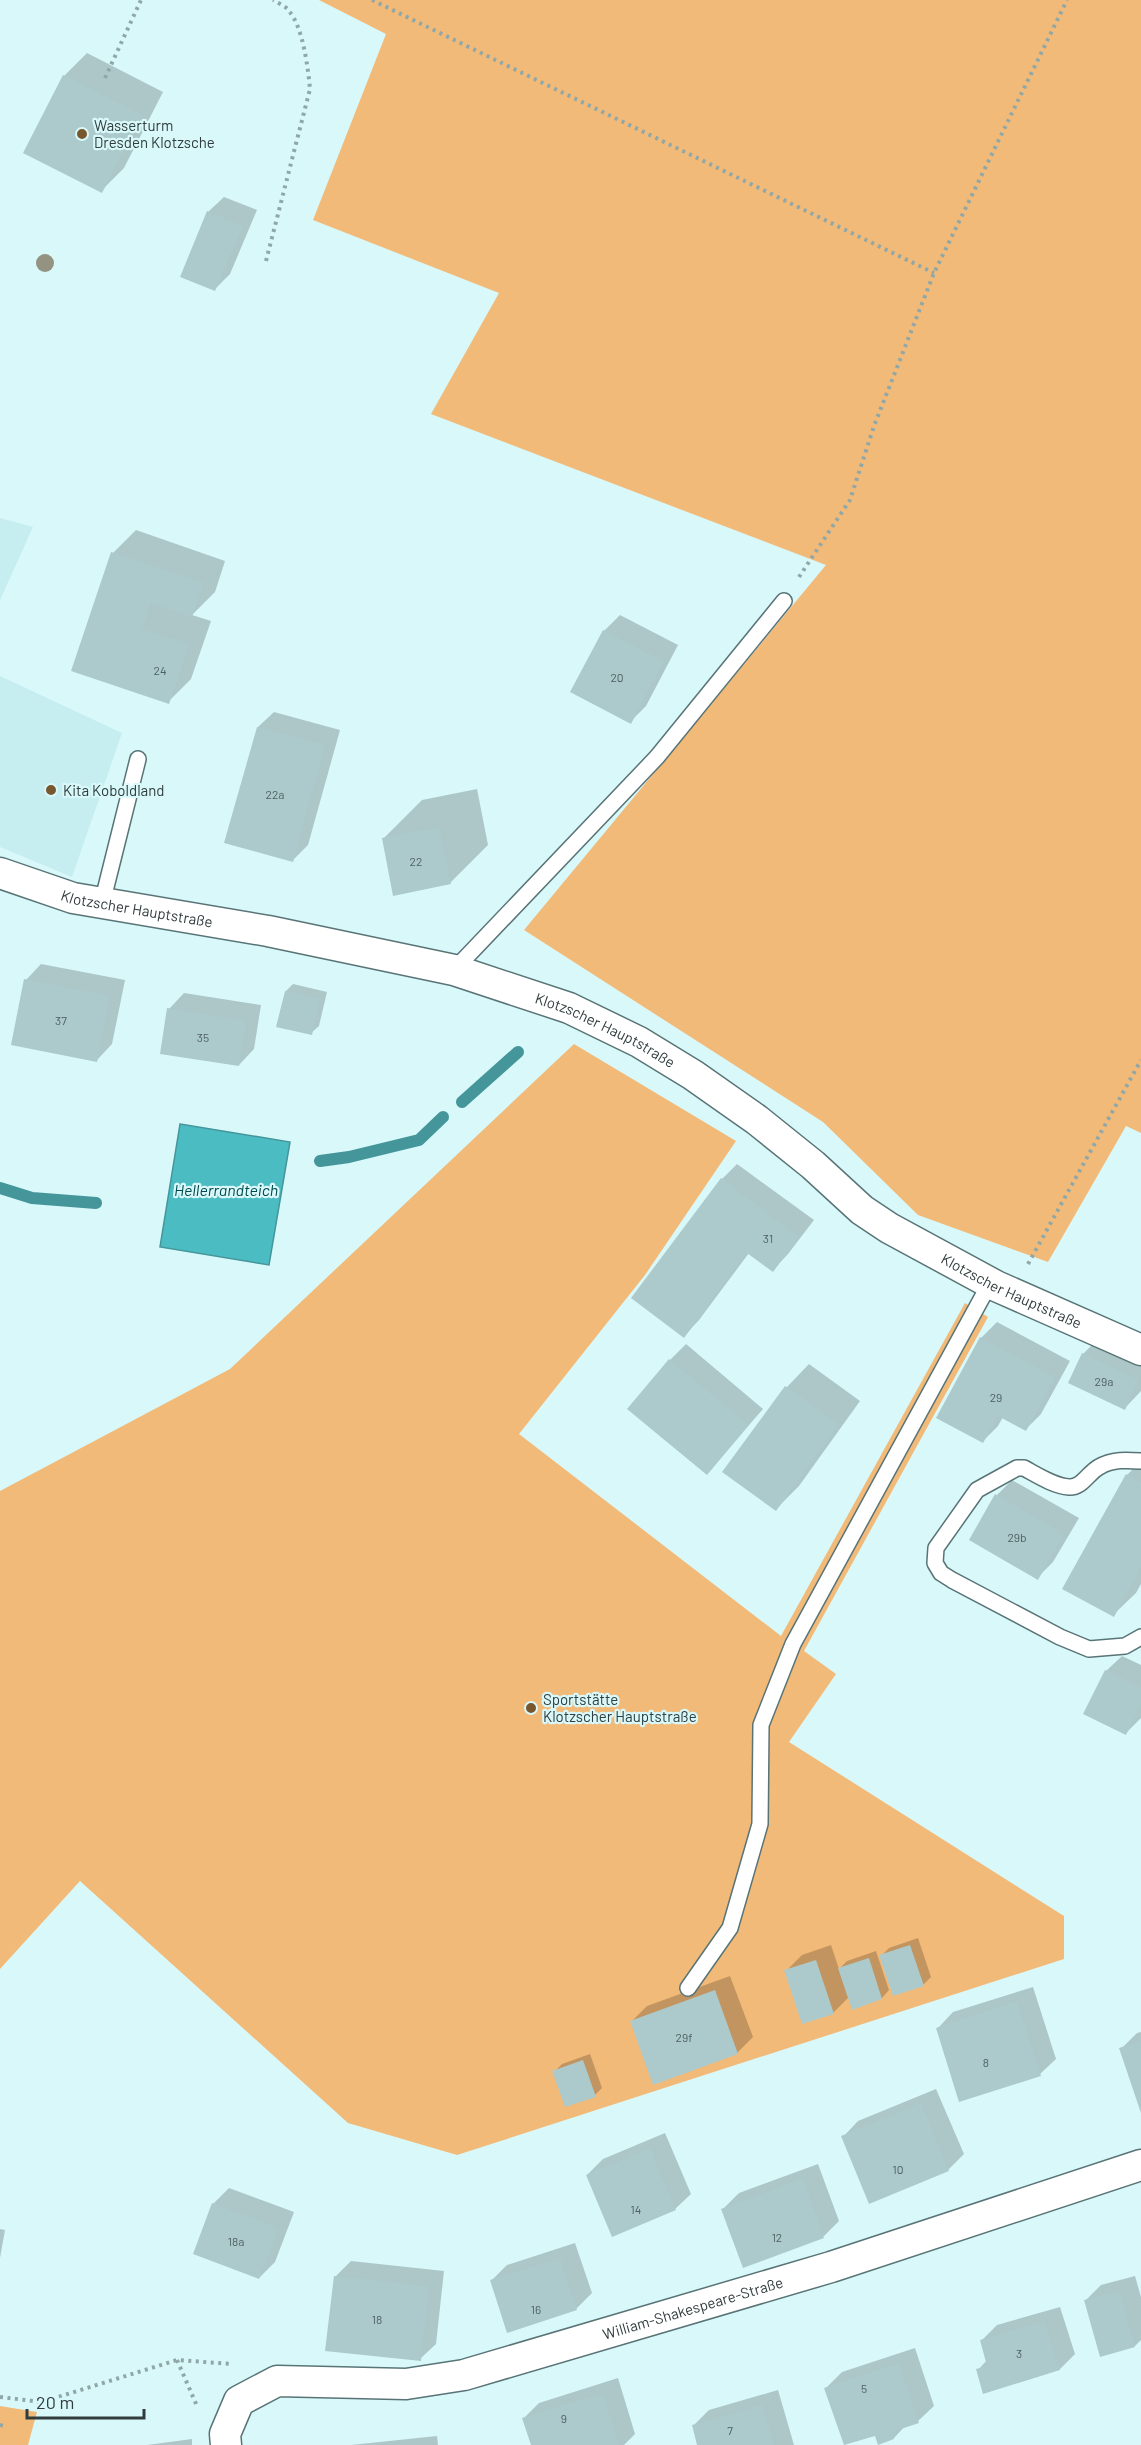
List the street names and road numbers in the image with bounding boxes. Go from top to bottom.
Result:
street label: Klotzscher Hauptstraße [59,886,214,931]
street label: Klotzscher Hauptstraße [533,988,679,1071]
street label: Klotzscher Hauptstraße [938,1249,1085,1332]
street label: William-Shakespeare-Straße [600,2273,785,2343]

